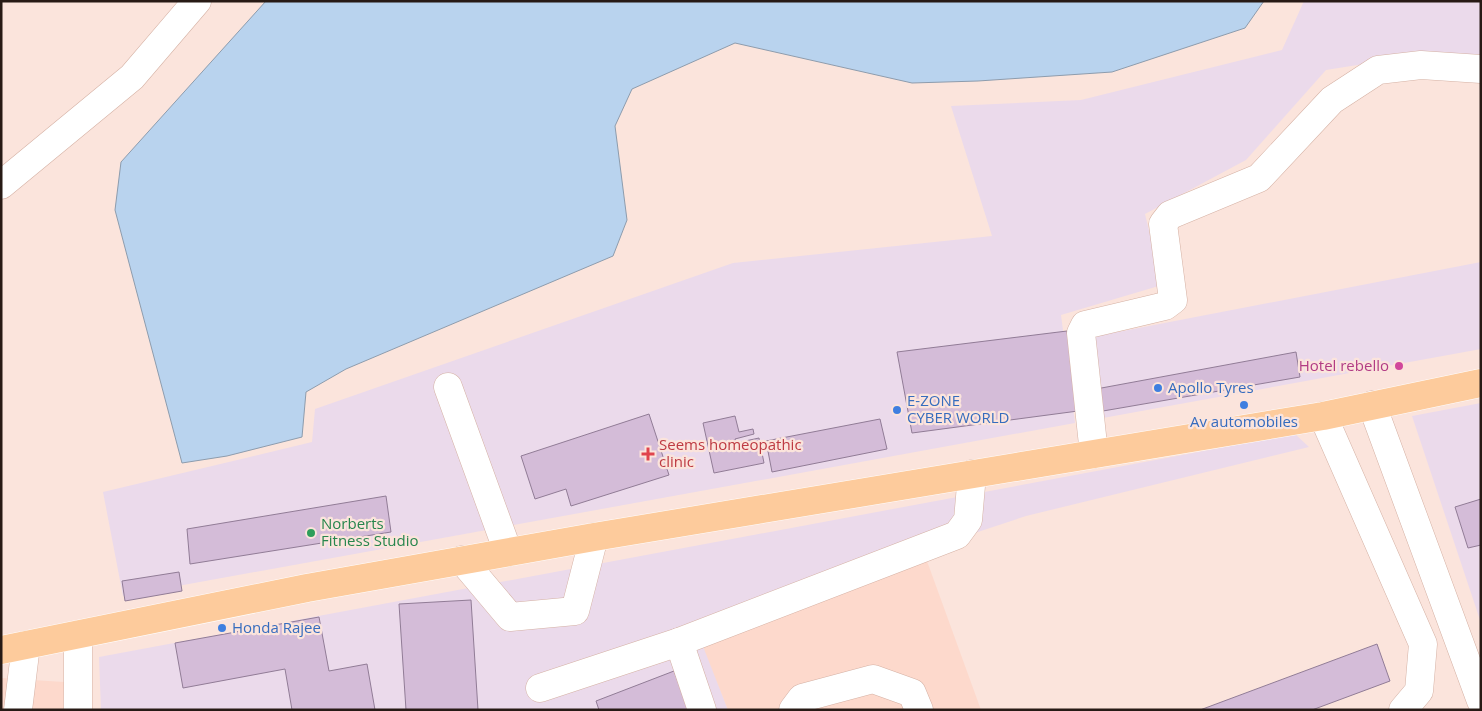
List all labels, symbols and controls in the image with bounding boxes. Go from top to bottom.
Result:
place label: Hotel rebello [1299,355,1389,375]
marker: Hotel rebello [1393,360,1405,372]
place label: Apollo Tyres [1168,377,1254,397]
marker: Apollo Tyres [1152,382,1164,394]
place label: E-ZONE CYBER WORLD [907,390,1010,427]
marker: Av automobiles [1238,399,1250,411]
marker: E-ZONE CYBER WORLD [891,404,903,416]
place label: Av automobiles [1190,411,1298,431]
place label: Seems homeopathic clinic [659,434,802,471]
marker: Seems homeopathic clinic [641,447,655,461]
place label: Norberts Fitness Studio [321,513,418,550]
marker: Norberts Fitness Studio [305,527,317,539]
place label: Honda Rajee [232,617,321,637]
marker: Honda Rajee [216,622,228,634]

